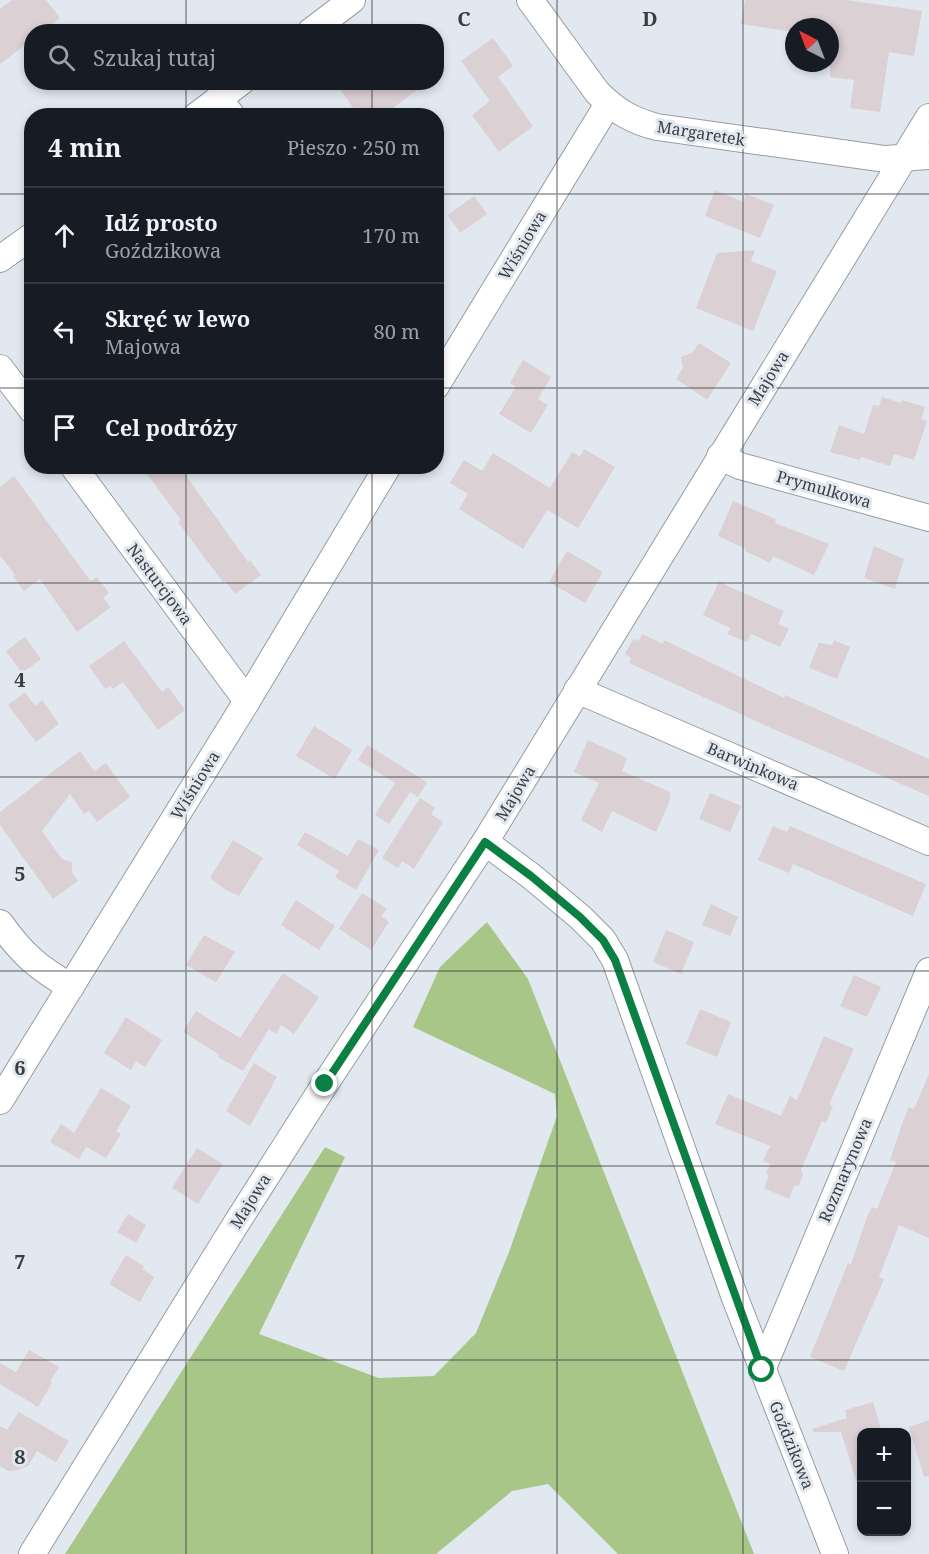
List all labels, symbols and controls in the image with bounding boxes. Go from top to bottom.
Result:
text: C [457,5,471,32]
text: D [642,5,658,32]
north arrow [785,18,839,72]
search box [24,24,444,90]
icon: search [45,41,78,74]
text: Szukaj tutaj [93,42,216,72]
street label: Margaretek [655,115,747,151]
text: 4 min [48,129,122,165]
text: Pieszo · 250 m [287,134,420,161]
text: Idź prosto [105,207,218,237]
street label: Wiśniowa [493,207,551,283]
icon: ahead [48,219,81,252]
text: 170 m [362,222,420,249]
text: Goździkowa [105,237,221,264]
text: Skręć w lewo [105,303,250,333]
icon: left [48,315,81,348]
text: 80 m [374,318,420,345]
text: Majowa [105,333,181,360]
street label: Majowa [743,346,793,410]
icon: arrive [48,411,81,444]
text: Cel podróży [105,412,237,442]
street label: Prymulkowa [774,465,874,513]
street label: Nasturcjowa [122,539,198,629]
text: 4 [14,666,26,693]
street label: Barwinkowa [704,737,802,795]
street label: Wiśniowa [165,747,225,823]
street label: Majowa [490,761,540,825]
text: 5 [14,860,26,887]
text: 6 [14,1054,26,1081]
route end [311,1070,337,1096]
street label: Rozmarynowa [813,1115,877,1225]
street label: Majowa [225,1169,275,1233]
text: 7 [14,1248,26,1275]
route start [748,1356,774,1382]
street label: Goździkowa [764,1398,820,1492]
map controls [857,1428,911,1536]
button: + [857,1428,911,1482]
text: 8 [14,1443,26,1470]
button: − [857,1482,911,1536]

